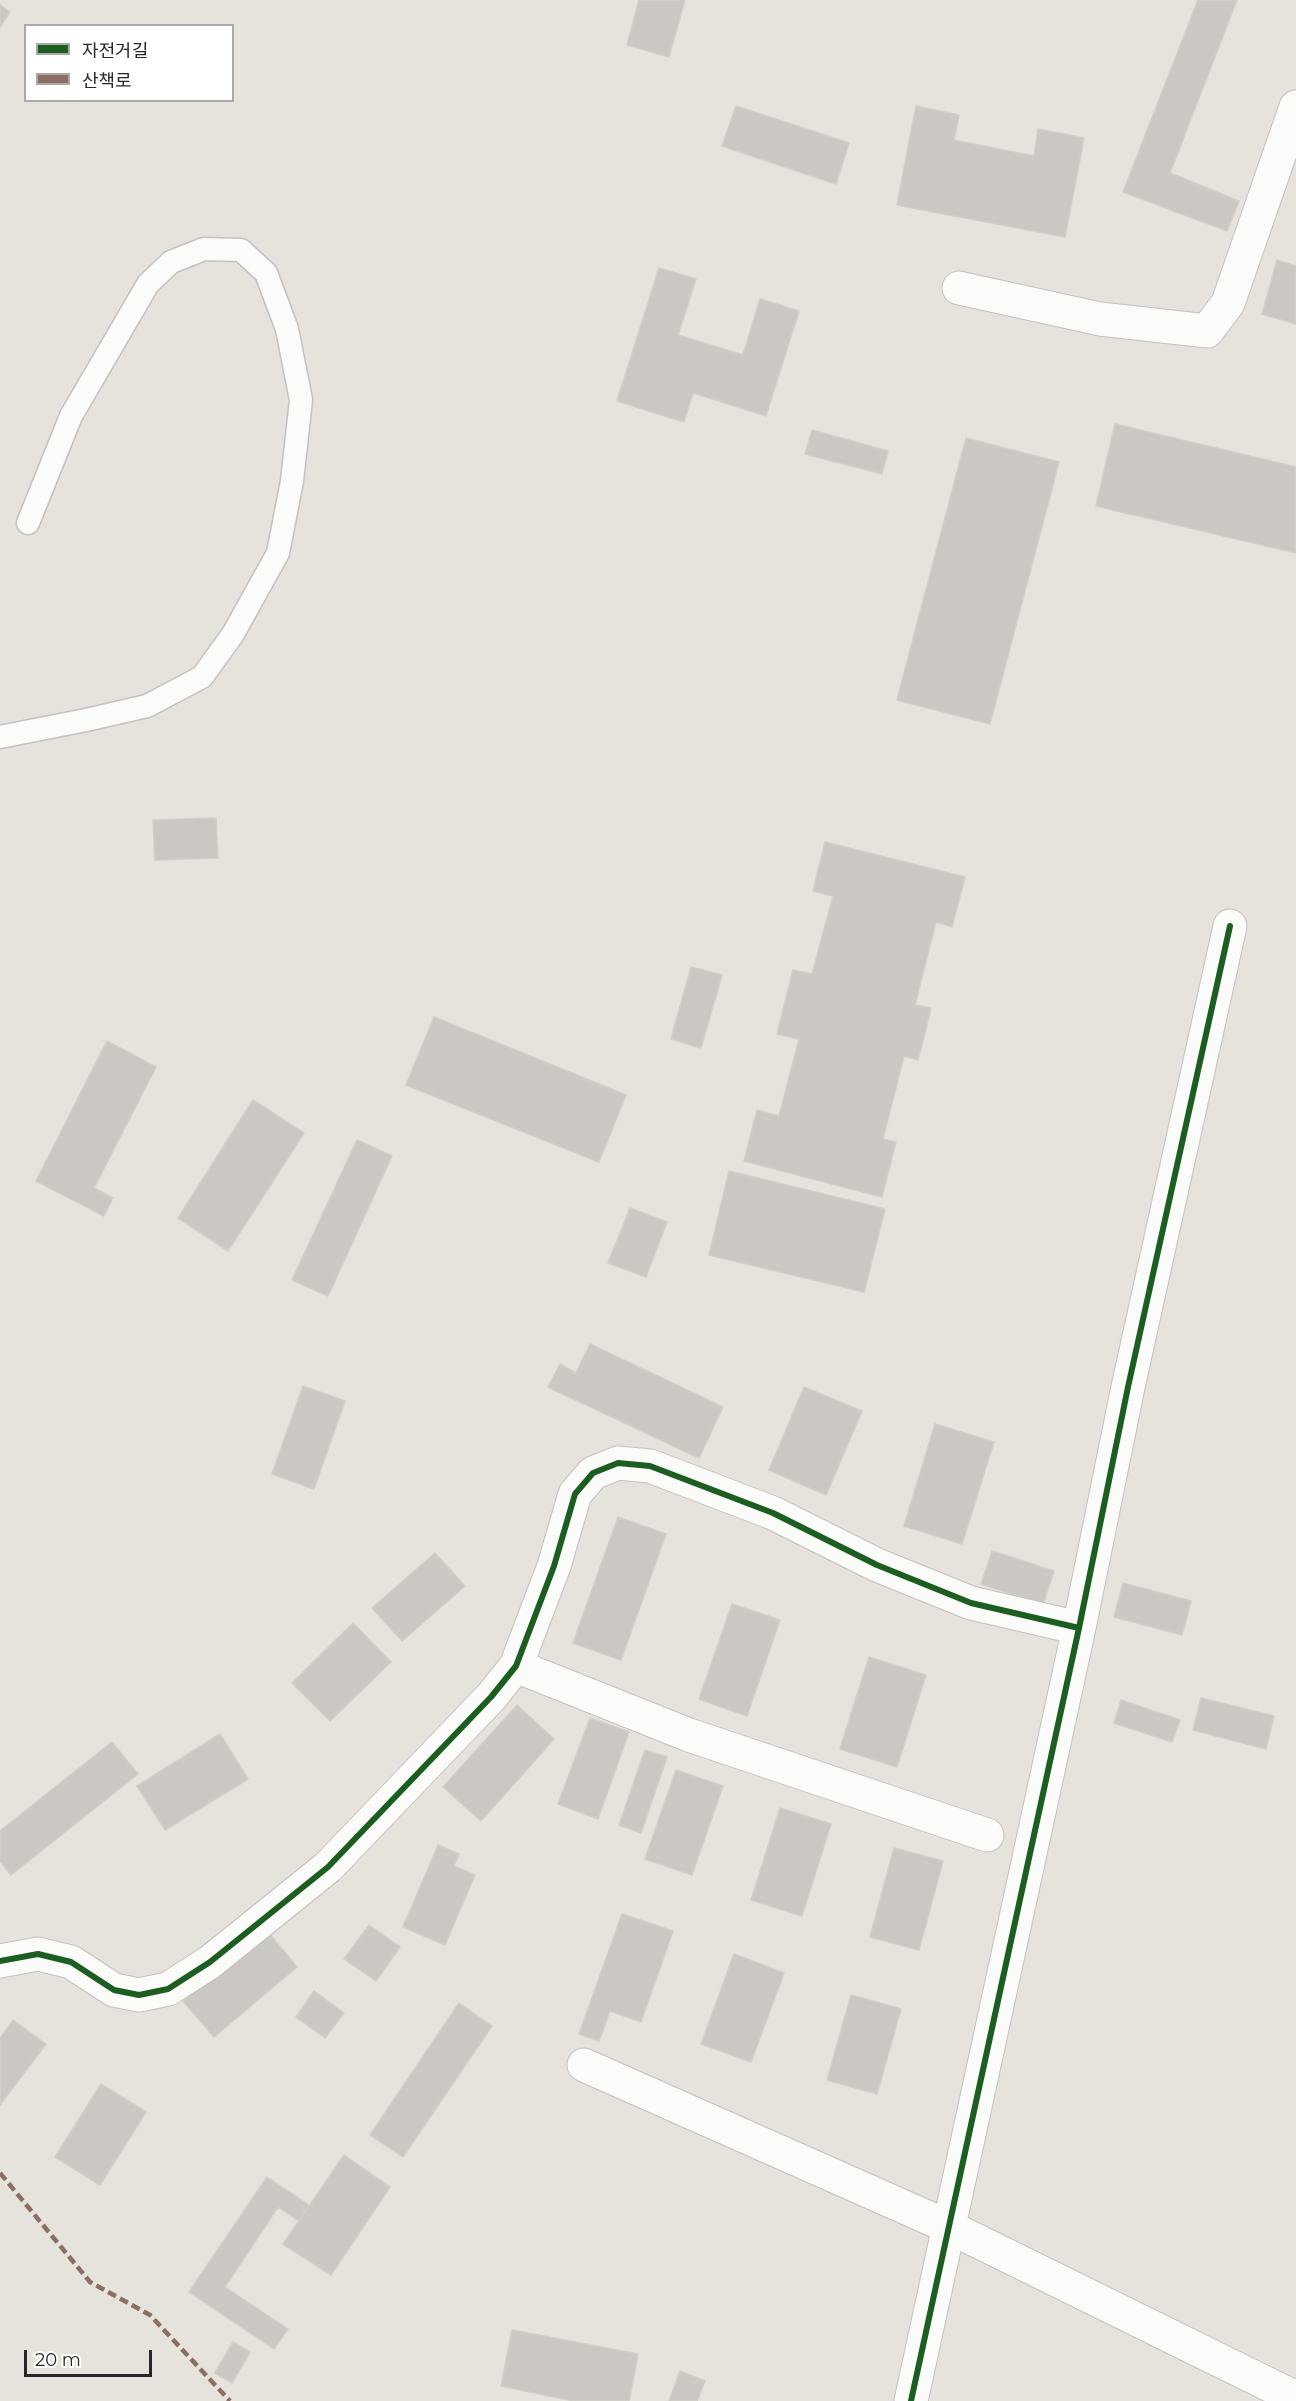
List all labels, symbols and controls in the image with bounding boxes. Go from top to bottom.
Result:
legend [24,24,234,102]
text: 자전거길 [82,40,148,62]
text: 산책로 [82,70,132,92]
scale bar [27,2338,154,2376]
text: 20 m [35,2349,81,2371]

